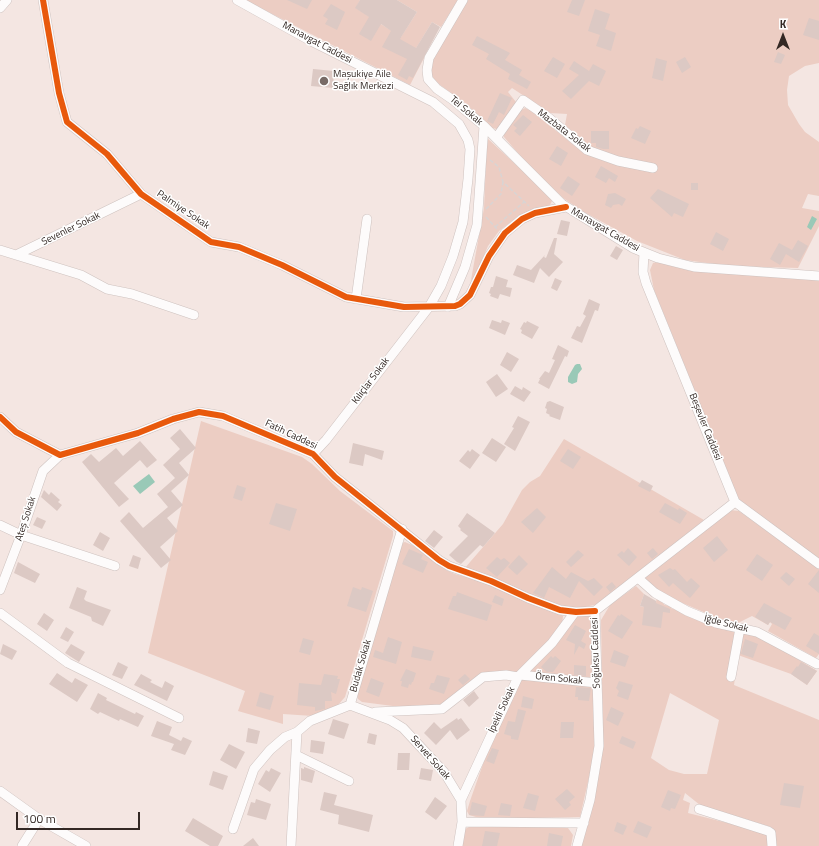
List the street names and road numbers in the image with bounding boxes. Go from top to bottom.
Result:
street label: Manavgat Caddesi [280,20,354,66]
street label: Tel Sokak [447,94,485,128]
street label: Mazbata Sokak [535,107,593,155]
street label: Palmiye Sokak [154,188,212,232]
street label: Manavgat Caddesi [569,205,641,255]
street label: Sevenler Sokak [40,210,102,248]
street label: Kılıçlar Sokak [350,355,392,407]
street label: Beşevler Caddesi [686,392,724,462]
street label: Fatih Caddesi [263,418,319,452]
street label: Ateş Sokak [13,495,39,543]
street label: İğde Sokak [703,613,749,635]
street label: Soğuksu Caddesi [589,617,603,689]
street label: Budak Sokak [348,638,374,694]
street label: Ören Sokak [535,671,583,687]
street label: İpekli Sokak [486,685,518,735]
street label: Servet Sokak [408,733,452,783]

